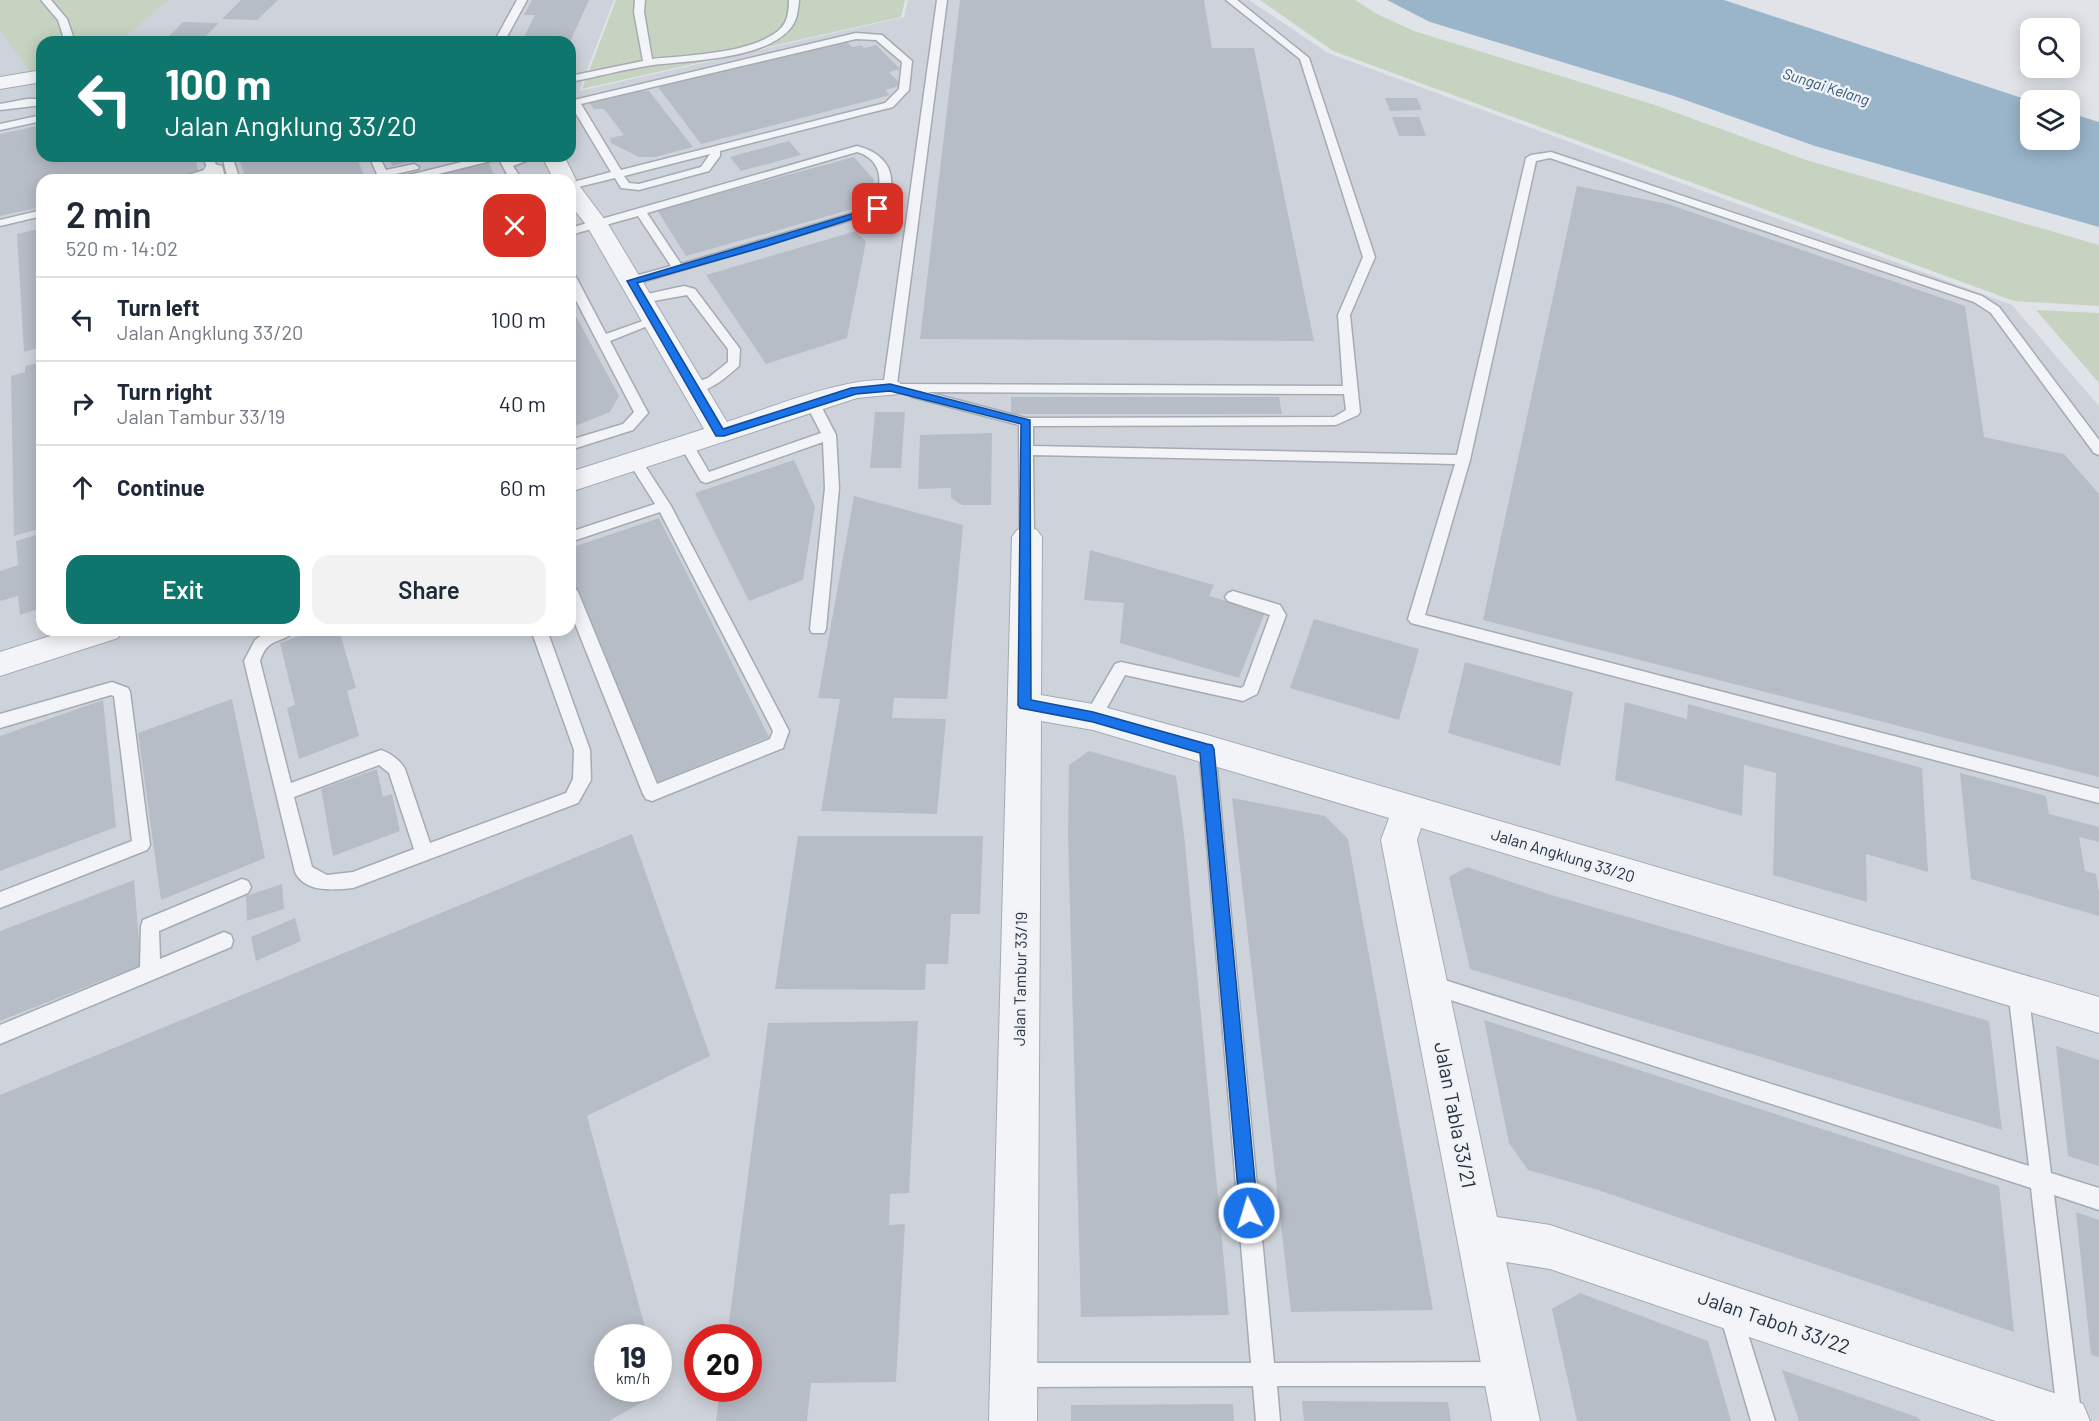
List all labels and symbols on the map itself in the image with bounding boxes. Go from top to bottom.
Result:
water label: Sungai Kelang [1781,64,1872,109]
pin [852,183,903,234]
street label: Jalan Angklung 33/20 [1489,824,1637,885]
street label: Jalan Tambur 33/19 [1009,912,1030,1046]
street label: Jalan Tabla 33/21 [1430,1040,1482,1190]
position arrow [1217,1181,1281,1245]
street label: Jalan Taboh 33/22 [1695,1284,1853,1358]
speed limit sign: 20 [684,1324,762,1402]

